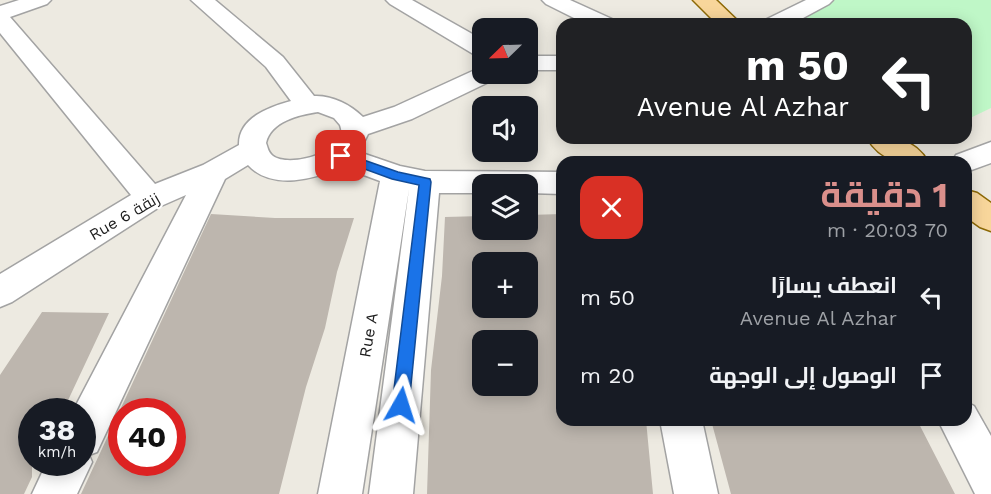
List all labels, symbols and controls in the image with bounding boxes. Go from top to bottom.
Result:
north arrow [472,18,538,84]
map controls [472,18,538,396]
text: 50 m [746,41,849,90]
icon: left [870,42,948,120]
text: Avenue Al Azhar [637,91,849,123]
button: sound [472,96,538,162]
pin [315,130,366,181]
icon: arrive [324,139,357,172]
button: layers [472,174,538,240]
text: 1 دقيقة [820,174,948,216]
button: close [580,176,643,239]
street label: Rue 6 زنقة [86,189,163,244]
text: 70 m · 20:03 [827,218,948,242]
button: + [472,252,538,318]
text: انعطف يسارًا [771,273,897,298]
icon: left [915,281,948,314]
text: 50 m [580,285,635,310]
text: Avenue Al Azhar [740,306,897,330]
street label: Rue A [355,311,382,359]
button: − [472,330,538,396]
icon: arrive [915,359,948,392]
text: 20 m [580,363,635,388]
text: الوصول إلى الوجهة [709,363,897,388]
position arrow [369,373,433,437]
speed limit sign: 40 [108,398,186,476]
text: 38 [39,412,75,447]
text: km/h [38,443,76,461]

